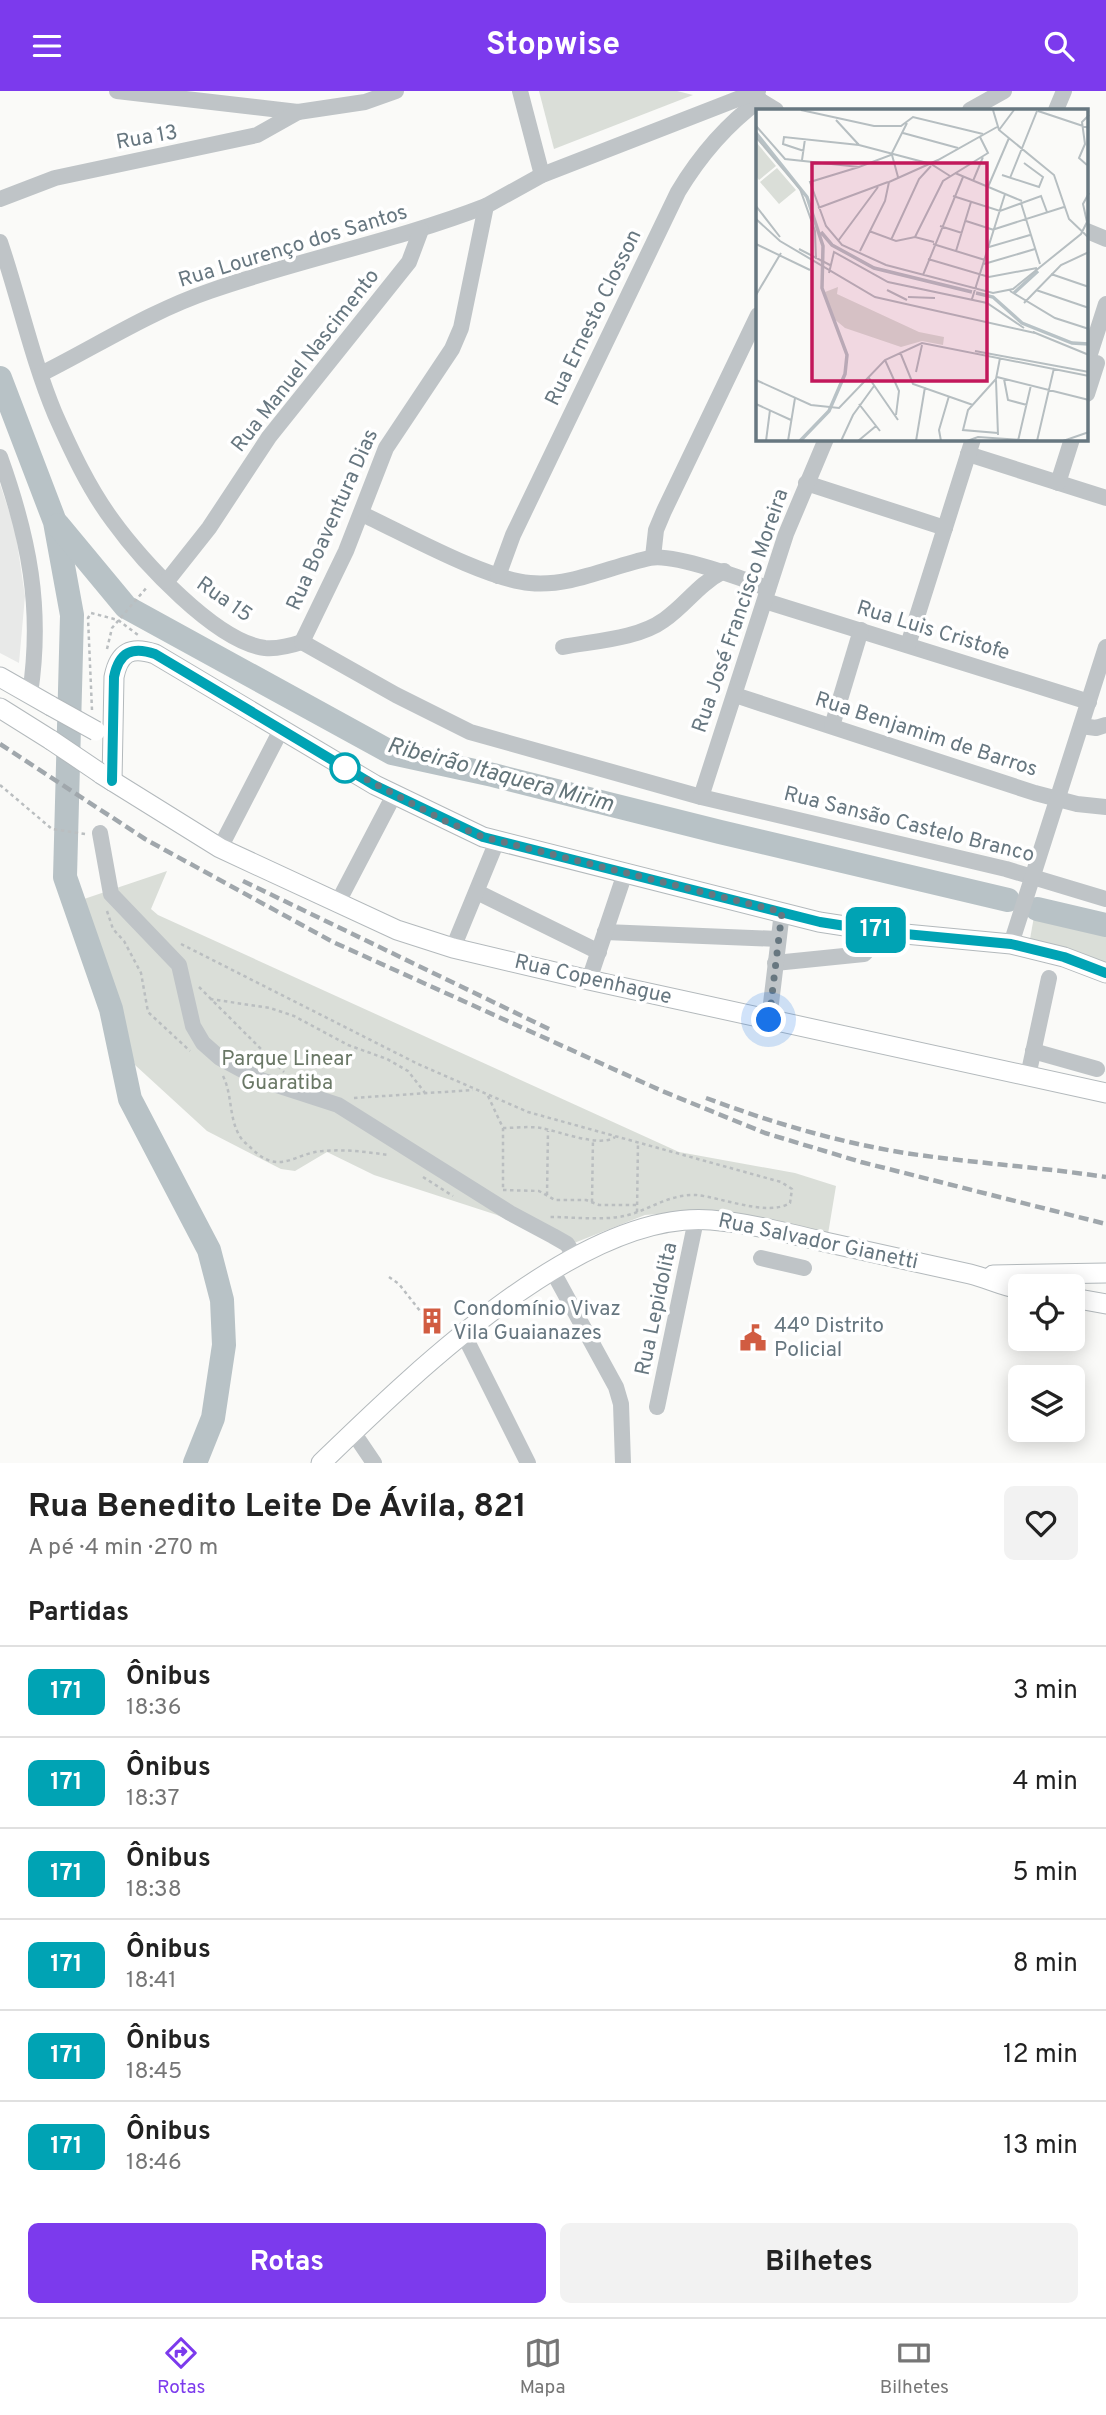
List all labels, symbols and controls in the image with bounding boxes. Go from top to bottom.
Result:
text: Stopwise [486,26,620,66]
icon: menu [28,27,66,65]
icon: search [1040,27,1078,65]
inset map [756,109,1088,441]
street label: Rua 13 [114,119,180,157]
street label: Rua Lourenço dos Santos [175,199,411,295]
street label: Rua Ernesto Closson [540,225,648,411]
street label: Rua Manuel Nascimento [226,264,386,458]
street label: Rua Boaventura Dias [281,425,385,615]
street label: Rua José Francisco Moreira [687,485,795,737]
street label: Rua 15 [191,571,257,629]
street label: Rua Luis Cristofe [853,595,1013,667]
street label: Rua Benjamim de Barros [811,686,1041,784]
water label: Ribeirão Itaquera Mirim [384,732,617,820]
unlabelled marker [330,753,360,783]
street label: Rua Sansão Castelo Branco [781,781,1037,869]
line badge: 171 [836,907,916,953]
text: 171 [860,915,892,945]
street label: Rua Copenhague [512,949,674,1011]
your location [751,1002,786,1037]
park label: Parque Linear Guaratiba [221,1046,353,1097]
street label: Rua Salvador Gianetti [716,1208,920,1276]
street label: Rua Lepidolita [630,1240,684,1378]
map controls [1008,1274,1085,1442]
button: locate [1008,1274,1085,1351]
place label: Condomínio Vivaz Vila Guaianazes [453,1296,621,1347]
building icon: Condomínio Vivaz Vila Guaianazes [417,1306,447,1336]
place label: 44º Distrito Policial [774,1313,884,1364]
public building icon: 44º Distrito Policial [738,1323,768,1353]
button: layers [1008,1365,1085,1442]
button: heart [1004,1486,1078,1560]
text: Rua Benedito Leite De Ávila, 821 [28,1487,527,1529]
text: A pé · 4 min · 270 m [28,1534,218,1563]
text: Partidas [28,1597,129,1630]
text: Ônibus [126,1661,211,1694]
text: 3 min [1013,1675,1078,1708]
text: 171 [50,1677,83,1707]
text: 18:36 [126,1694,181,1723]
text: Ônibus [126,1752,211,1785]
text: 4 min [1012,1766,1078,1799]
text: 171 [50,1768,83,1798]
text: 18:37 [126,1785,179,1814]
text: Ônibus [126,1843,211,1876]
text: 5 min [1012,1857,1078,1890]
text: 171 [50,1859,83,1889]
text: 18:38 [126,1876,182,1905]
text: Ônibus [126,1934,211,1967]
text: 8 min [1013,1948,1078,1981]
text: 171 [50,1950,83,1980]
text: 18:41 [126,1967,177,1996]
text: Ônibus [126,2025,211,2058]
text: 12 min [1003,2039,1078,2072]
text: 171 [50,2041,83,2071]
text: 18:45 [126,2058,182,2087]
text: Ônibus [126,2116,211,2149]
text: 13 min [1003,2130,1078,2163]
text: 171 [50,2132,83,2162]
text: 18:46 [126,2149,182,2178]
button: Rotas [28,2223,546,2303]
button: Bilhetes [560,2223,1078,2303]
tab: Rotas [157,2334,206,2400]
tab: Mapa [520,2334,566,2400]
tab: Bilhetes [880,2334,949,2400]

